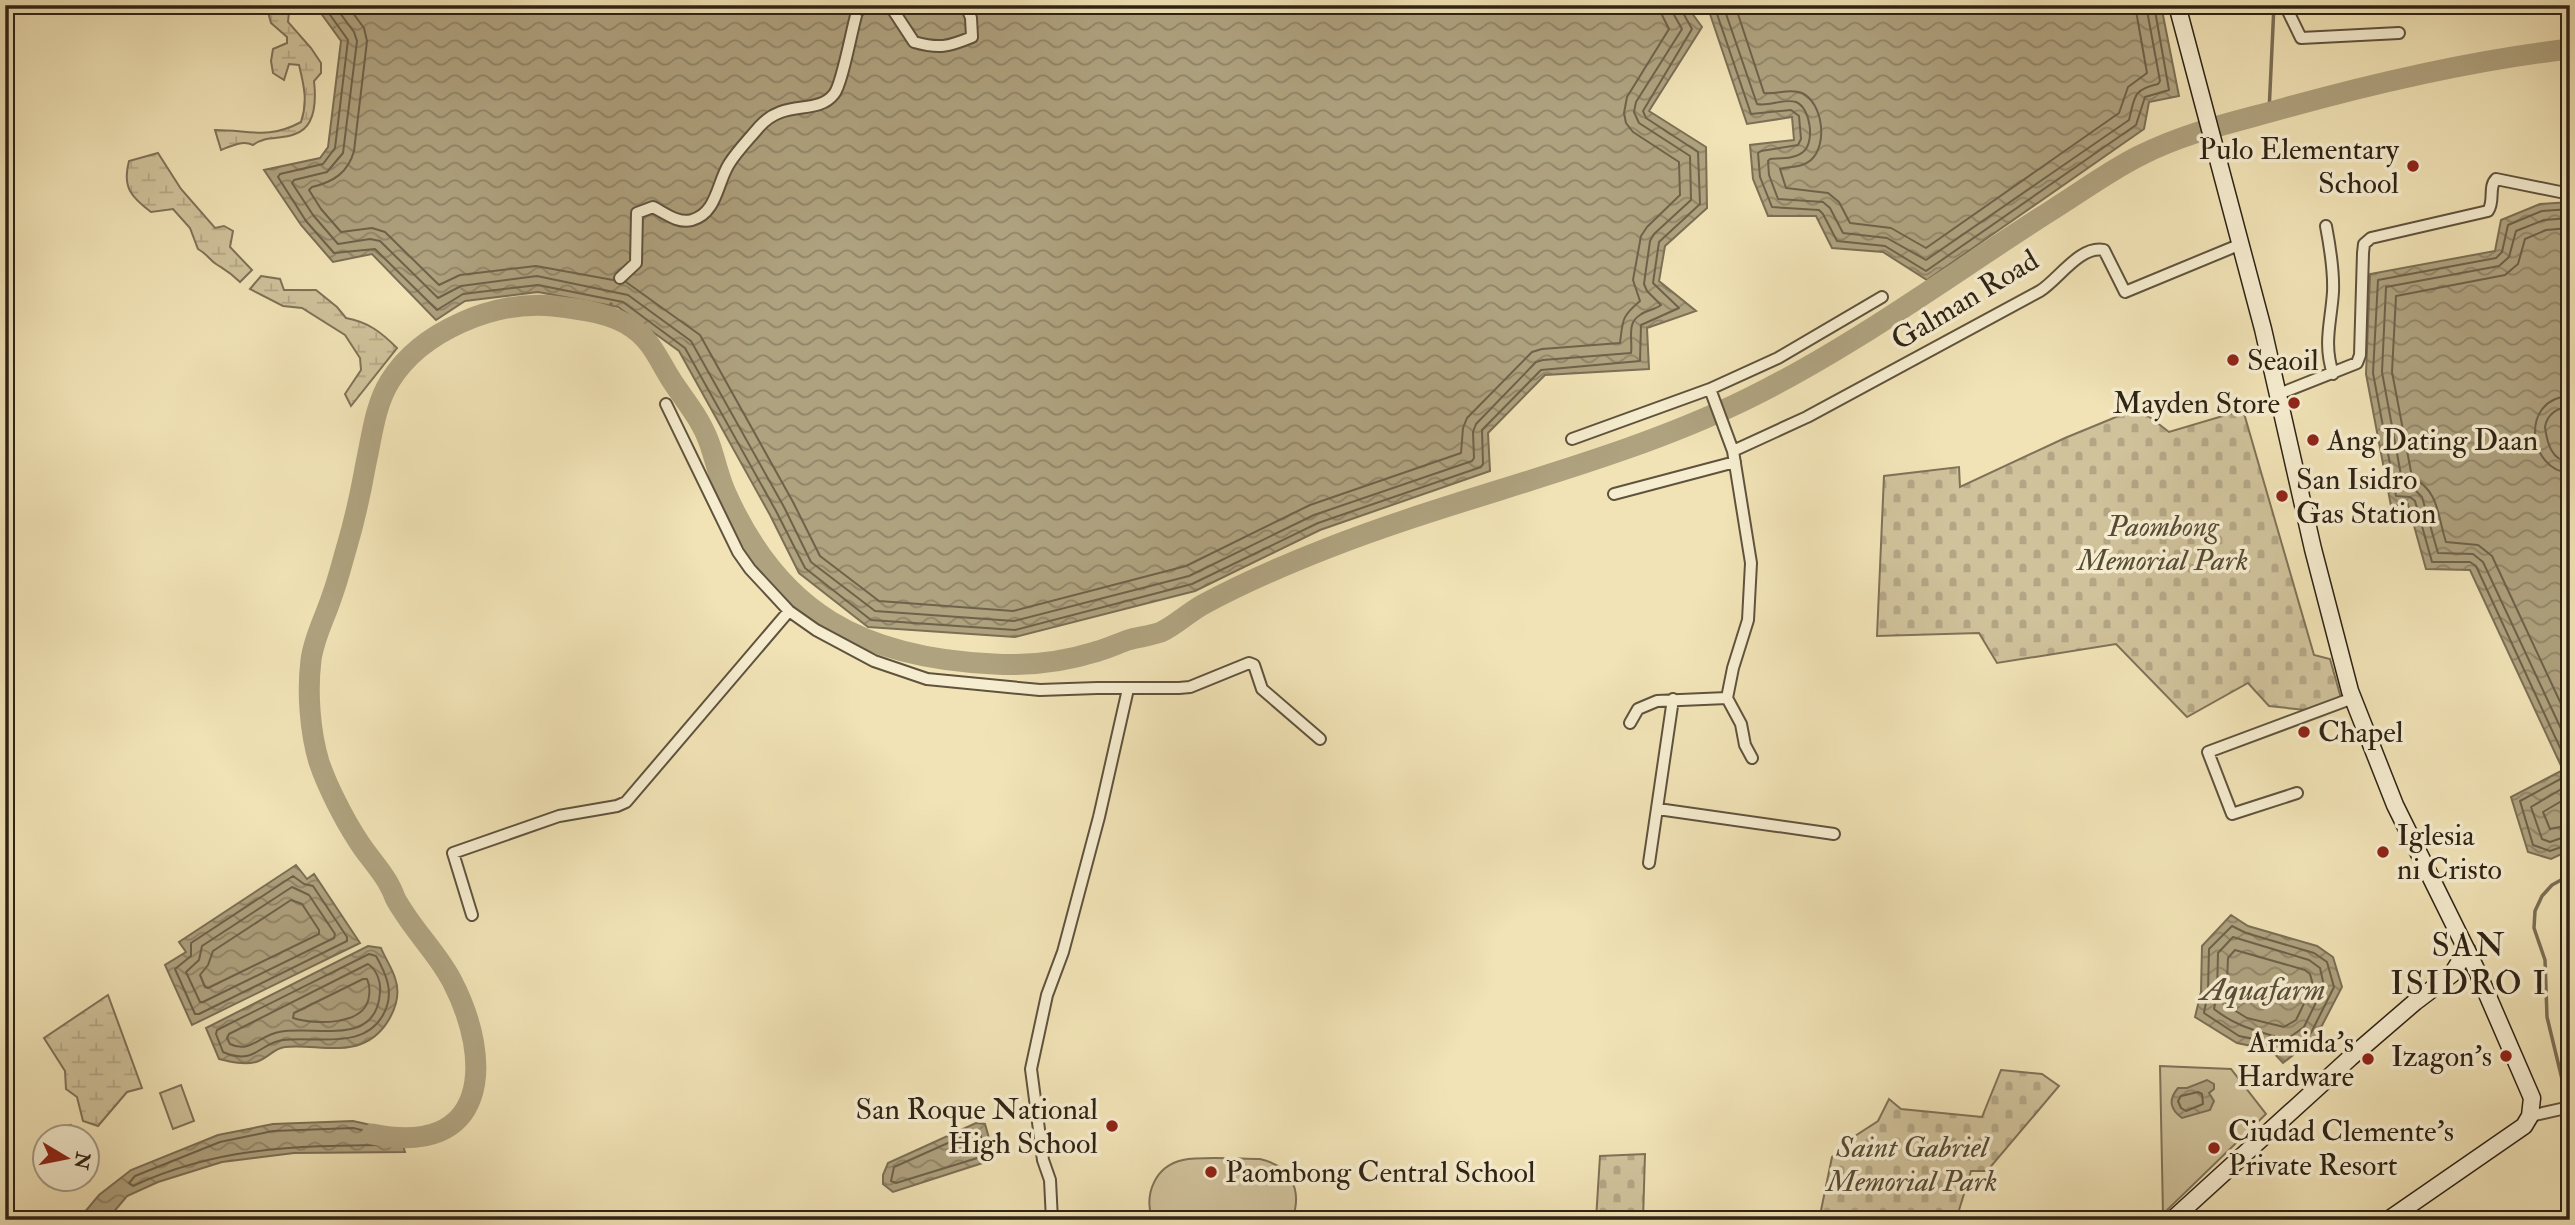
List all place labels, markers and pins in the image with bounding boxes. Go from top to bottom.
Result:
place label: Pulo Elementary School [2198,131,2400,202]
marker: Pulo Elementary School [2405,158,2421,174]
place label: Seaoil [2247,342,2319,379]
marker: Seaoil [2225,352,2241,368]
place label: Mayden Store [2113,385,2280,422]
marker: Mayden Store [2286,395,2302,411]
place label: Ang Dating Daan [2326,422,2538,459]
marker: Ang Dating Daan [2305,432,2321,448]
place label: San Isidro Gas Station [2296,461,2436,532]
marker: San Isidro Gas Station [2274,488,2290,504]
place label: Chapel [2318,714,2404,751]
marker: Chapel [2296,724,2312,740]
place label: Iglesia ni Cristo [2397,817,2502,888]
marker: Iglesia ni Cristo [2375,844,2391,860]
place label: Armida's Hardware [2237,1024,2354,1095]
place label: Izagon's [2391,1038,2492,1075]
marker: Izagon's [2498,1048,2514,1064]
marker: Armida's Hardware [2360,1051,2376,1067]
place label: San Roque National High School [856,1091,1098,1162]
place label: Ciudad Clemente's Private Resort [2228,1113,2454,1184]
marker: San Roque National High School [1104,1118,1120,1134]
marker: Ciudad Clemente's Private Resort [2206,1140,2222,1156]
place label: Paombong Central School [1225,1154,1536,1191]
marker: Paombong Central School [1203,1164,1219,1180]

